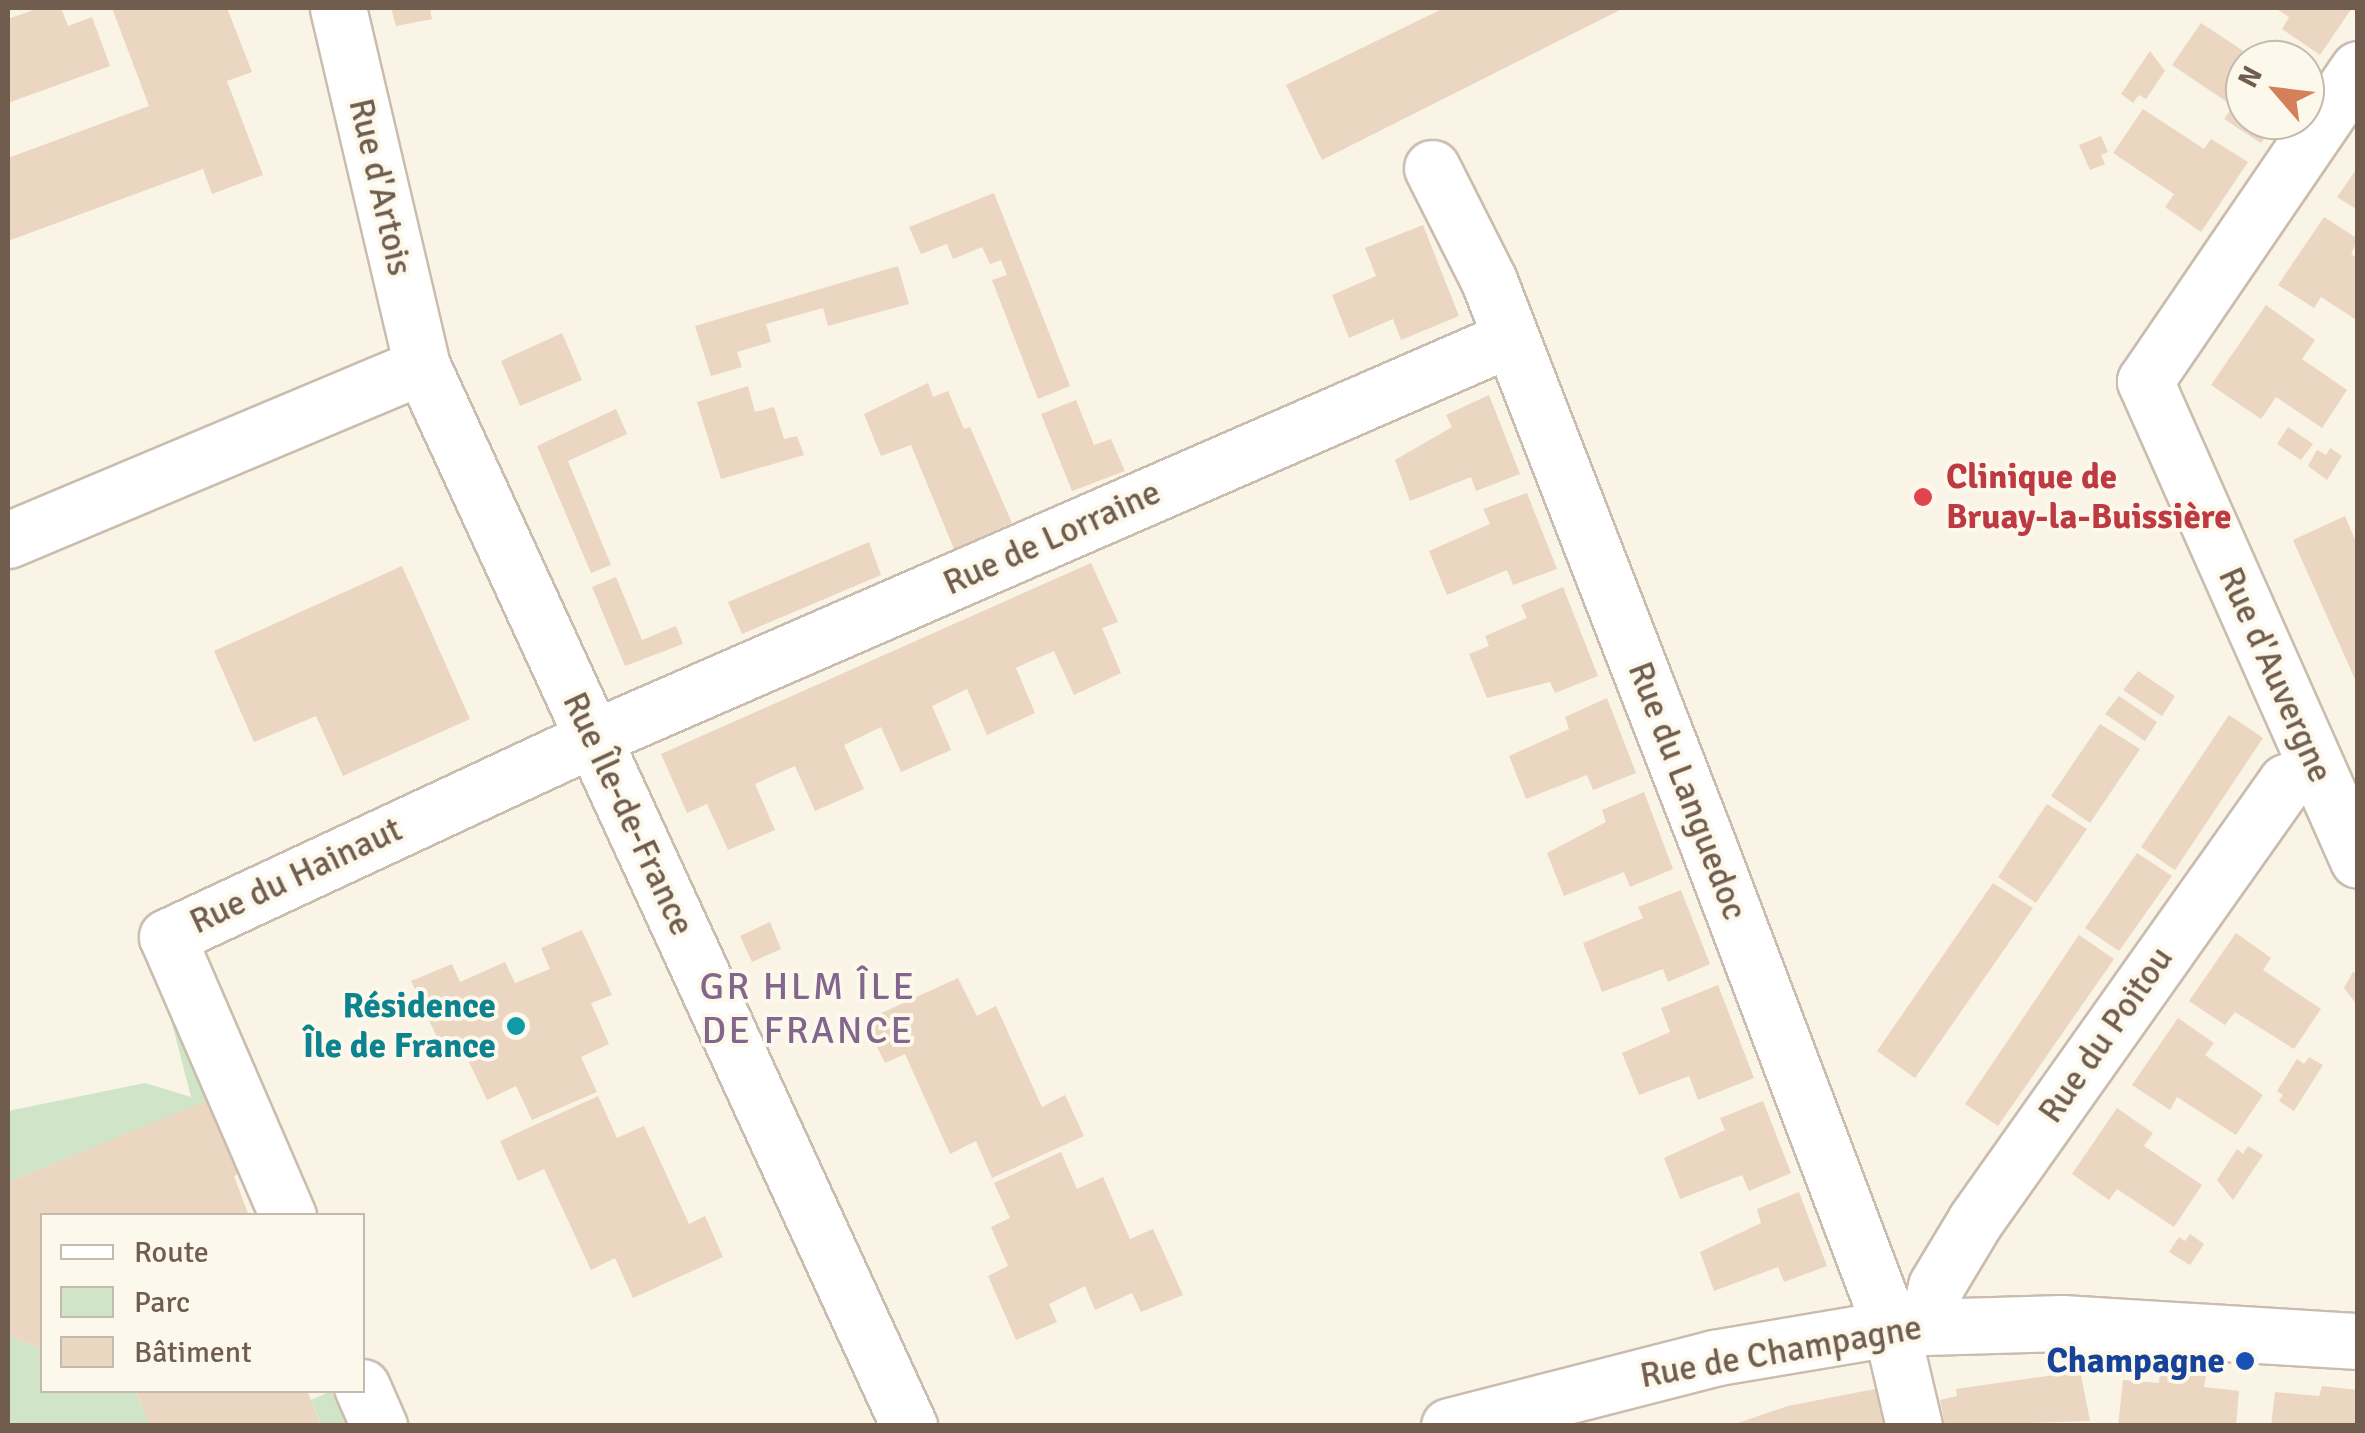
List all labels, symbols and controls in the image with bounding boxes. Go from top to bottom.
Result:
north arrow [2225,40,2325,140]
text: N [2231,60,2270,93]
street label: Rue d'Artois [339,94,421,280]
place label: Clinique de Bruay-la-Buissière [1946,456,2232,538]
street label: Rue de Lorraine [937,471,1167,605]
marker: Clinique de Bruay-la-Buissière [1910,484,1936,510]
street label: Rue d'Auvergne [2209,561,2341,789]
street label: Rue du Languedoc [1618,656,1756,926]
street label: Rue Île-de-France [553,686,703,942]
street label: Rue du Hainaut [183,809,409,943]
street label: Rue du Poitou [2030,939,2182,1131]
district label: GR HLM ÎLE DE FRANCE [700,964,916,1054]
place label: Résidence Île de France [303,985,496,1067]
marker: Résidence Île de France [505,1015,527,1037]
legend [40,1213,365,1393]
text: Route [134,1234,209,1271]
text: Parc [134,1284,190,1321]
street label: Rue de Champagne [1637,1307,1925,1397]
text: Bâtiment [134,1334,252,1371]
place label: Champagne [2047,1340,2225,1382]
marker: Champagne [2234,1350,2256,1372]

